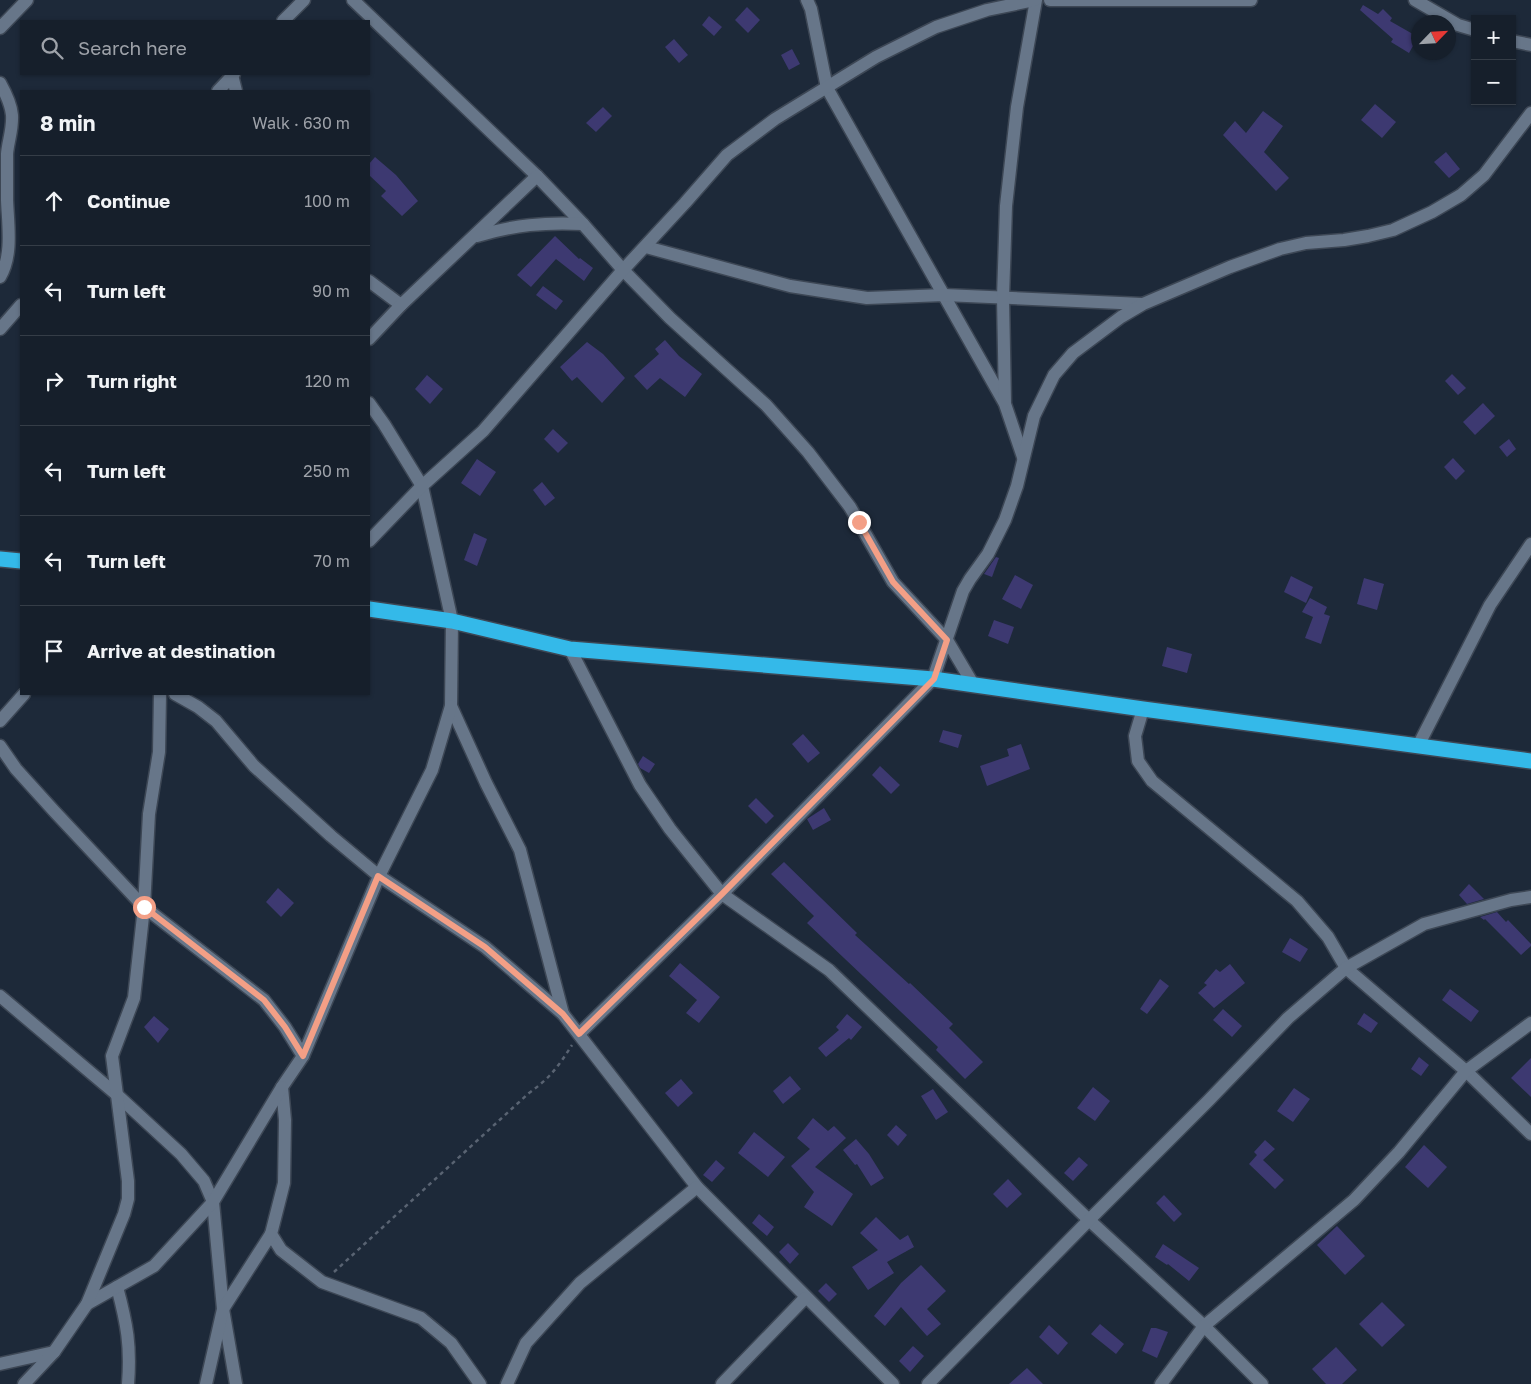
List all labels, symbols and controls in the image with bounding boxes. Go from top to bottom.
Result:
north arrow [1411,15,1456,60]
map controls [1471,15,1516,105]
button: + [1471,15,1516,60]
search box [20,20,370,75]
icon: search [38,34,66,62]
text: Search here [78,36,187,59]
button: − [1471,60,1516,105]
text: 8 min [40,110,96,136]
text: Walk · 630 m [252,113,350,133]
icon: ahead [40,187,68,215]
text: Continue [87,189,170,212]
text: 100 m [304,191,350,211]
icon: left [40,277,68,305]
text: Turn left [87,279,166,302]
text: 90 m [312,281,350,301]
icon: right [40,367,68,395]
text: Turn right [87,369,177,392]
text: 120 m [305,371,350,391]
icon: left [40,457,68,485]
text: Turn left [87,459,166,482]
text: 250 m [303,461,350,481]
route end [848,511,871,534]
icon: left [40,547,68,575]
text: Turn left [87,549,166,572]
text: 70 m [313,551,350,571]
icon: arrive [40,637,68,665]
text: Arrive at destination [87,639,275,662]
route start [133,896,156,919]

